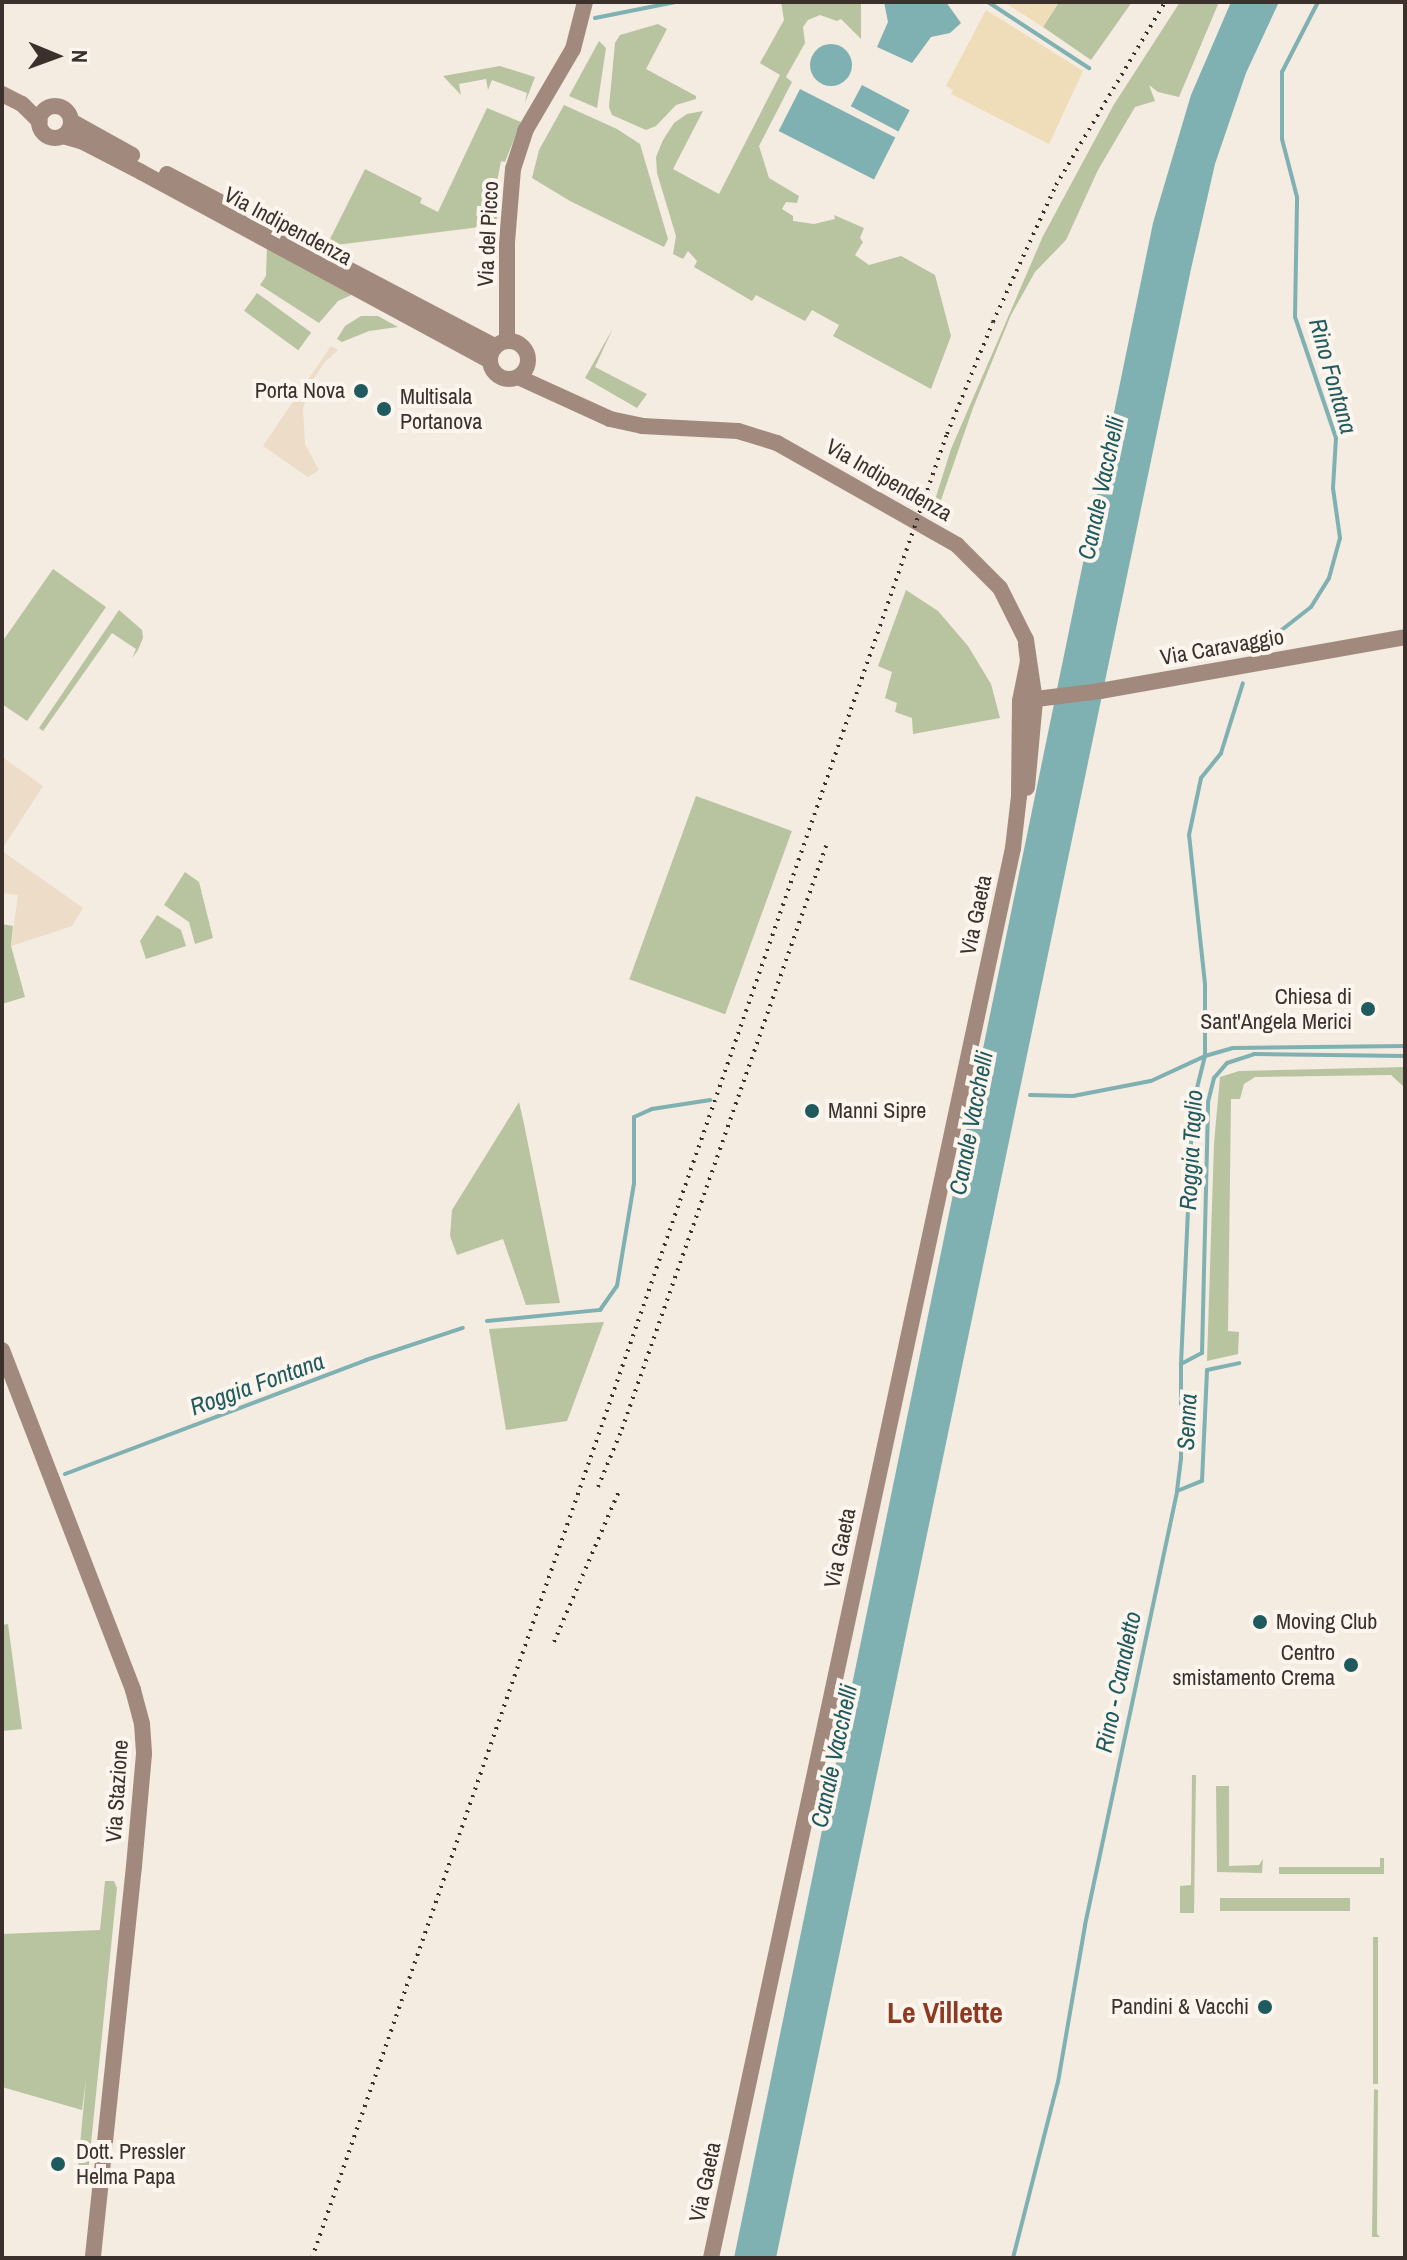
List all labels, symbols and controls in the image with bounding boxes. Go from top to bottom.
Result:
north arrow [16,16,96,96]
text: N [65,50,95,63]
street label: Via del Picco [472,180,504,288]
street label: Via Indipendenza [219,181,357,271]
water label: Rino Fontana [1303,315,1363,437]
place label: Porta Nova [255,378,345,404]
marker: Porta Nova [352,382,370,400]
place label: Multisala Portanova [400,383,482,434]
marker: Multisala Portanova [375,400,393,418]
water label: Canale Vacchelli [1072,414,1130,562]
street label: Via Indipendenza [821,433,957,527]
street label: Via Caravaggio [1158,623,1286,671]
street label: Via Gaeta [955,873,997,957]
place label: Chiesa di Sant'Angela Merici [1200,983,1352,1034]
marker: Chiesa di Sant'Angela Merici [1359,1000,1377,1018]
water label: Canale Vacchelli [943,1049,999,1197]
water label: Roggia Taglio [1173,1089,1209,1211]
place label: Manni Sipre [828,1098,926,1124]
marker: Manni Sipre [803,1102,821,1120]
water label: Roggia Fontana [186,1346,328,1422]
water label: Senna [1171,1393,1203,1451]
street label: Via Gaeta [819,1506,861,1590]
water label: Rino - Canaletto [1089,1609,1147,1755]
place label: Moving Club [1276,1609,1377,1635]
marker: Moving Club [1251,1613,1269,1631]
place label: Centro smistamento Crema [1173,1639,1335,1690]
marker: Centro smistamento Crema [1342,1656,1360,1674]
water label: Canale Vacchelli [805,1682,863,1830]
street label: Via Stazione [100,1739,134,1843]
district label: Le Villette [887,1994,1003,2030]
place label: Pandini & Vacchi [1111,1994,1249,2020]
marker: Pandini & Vacchi [1256,1998,1274,2016]
place label: Dott. Pressler Helma Papa [76,2138,185,2190]
street label: Via Gaeta [684,2140,726,2224]
marker: Dott. Pressler Helma Papa [47,2153,69,2175]

